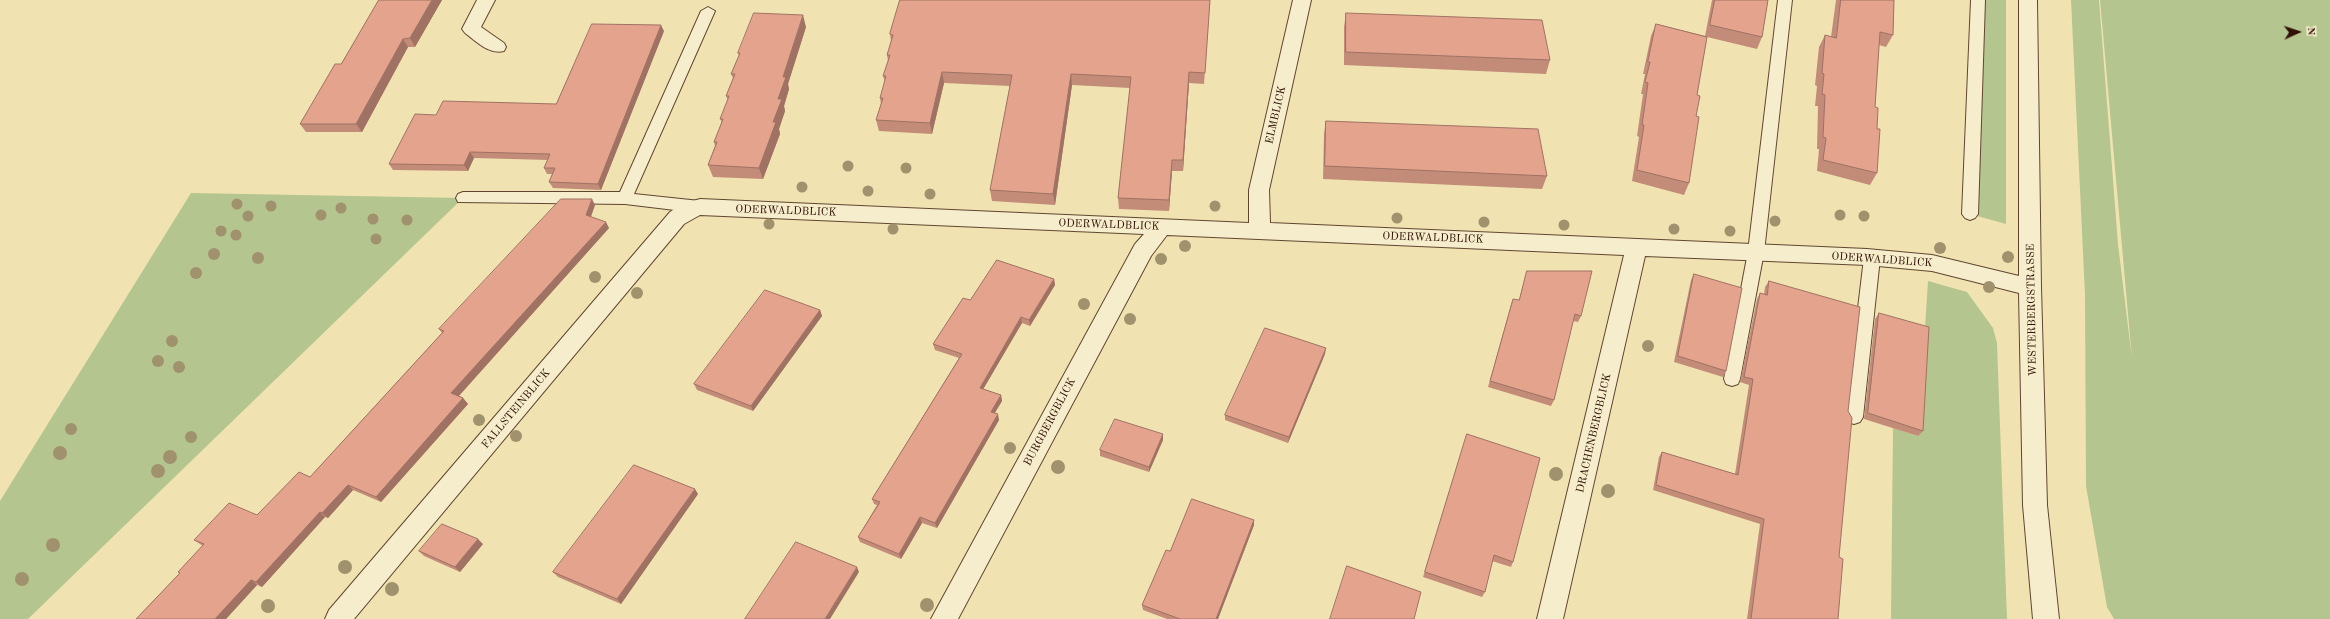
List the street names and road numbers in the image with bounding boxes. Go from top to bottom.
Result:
street label: ELMBLICK [1263,85,1289,145]
street label: ODERWALDBLICK [735,203,837,219]
street label: ODERWALDBLICK [1058,217,1160,233]
street label: ODERWALDBLICK [1382,230,1484,246]
street label: WESTERBERGSTRASSE [2024,244,2040,376]
street label: ODERWALDBLICK [1831,250,1933,270]
street label: FALLSTEINBLICK [479,367,553,451]
street label: DRACHENBERGBLICK [1574,372,1614,494]
street label: BURGBERGBLICK [1021,376,1079,468]

